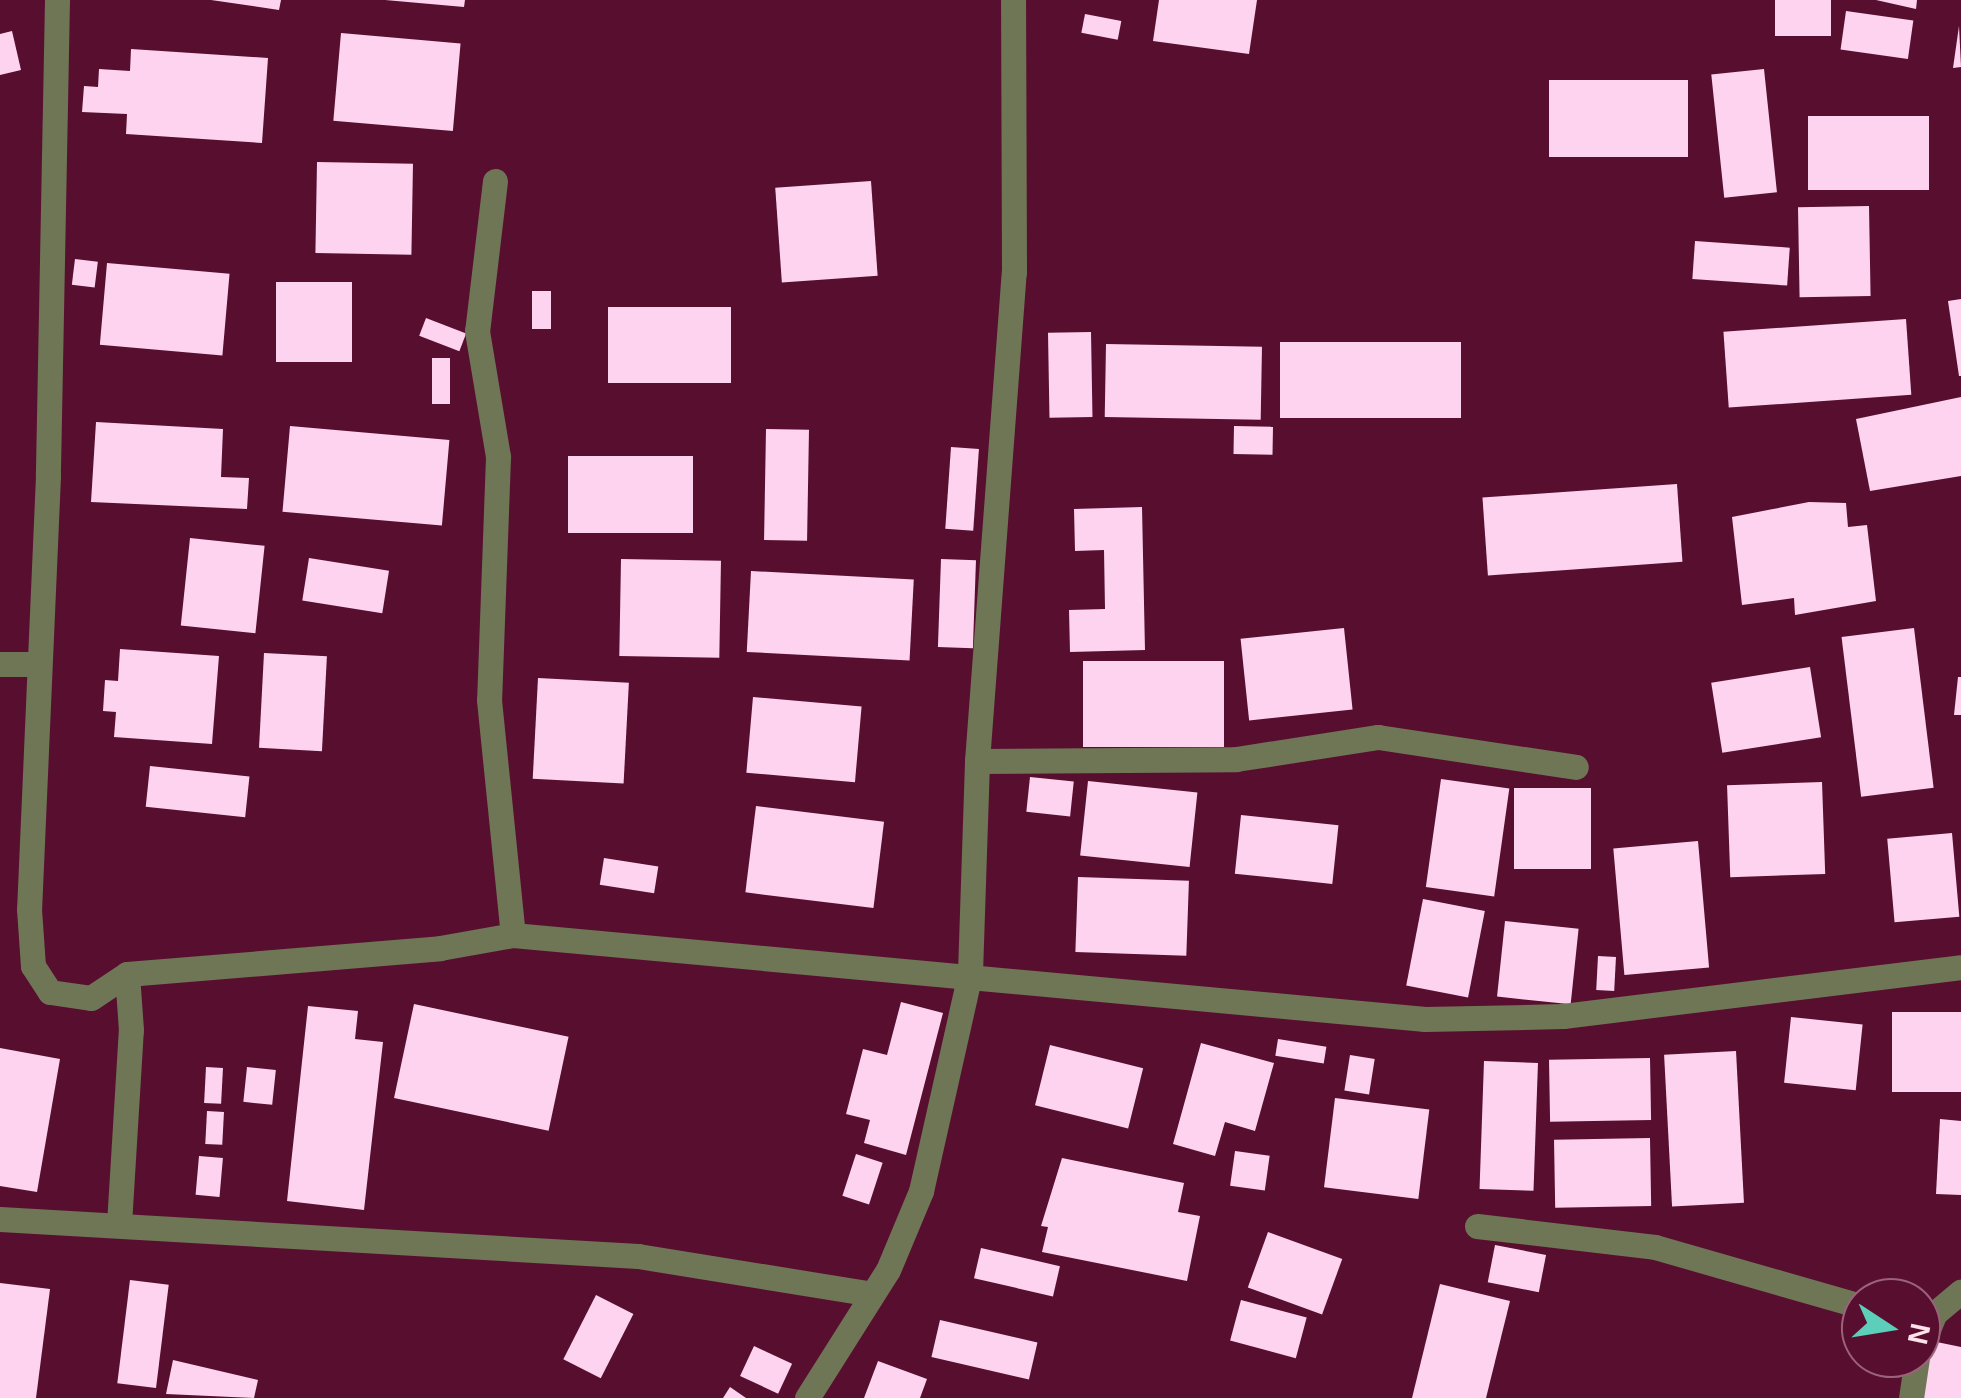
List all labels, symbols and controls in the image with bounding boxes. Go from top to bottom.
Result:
north arrow [1841,1278,1941,1378]
text: N [1902,1321,1936,1347]

